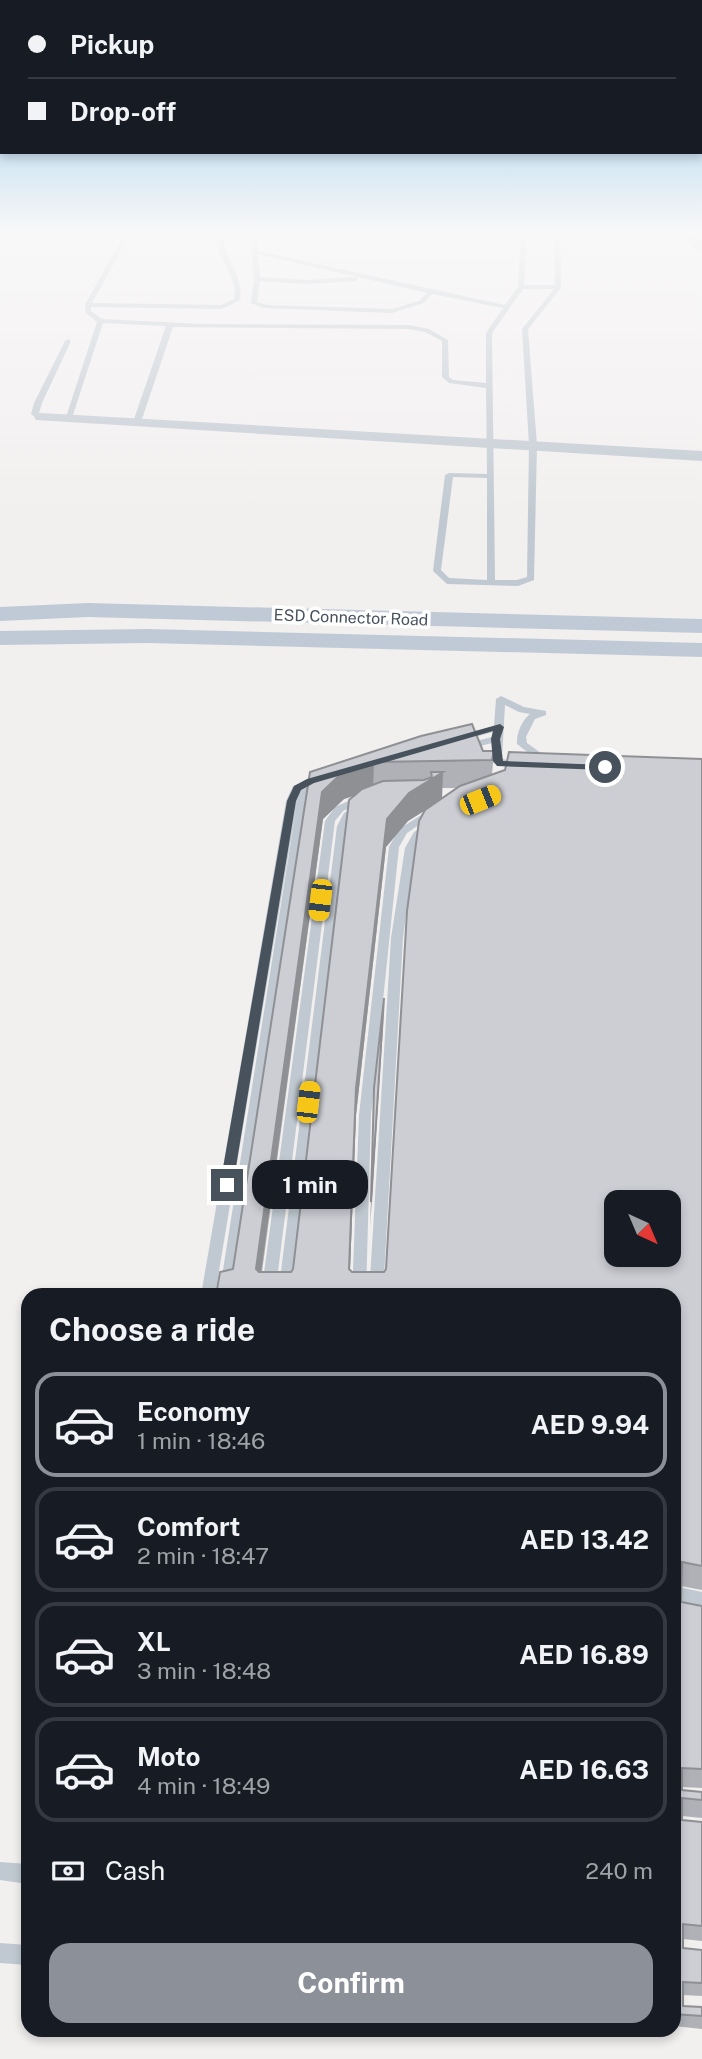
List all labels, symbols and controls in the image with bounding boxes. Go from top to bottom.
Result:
text: Pickup [70,29,154,60]
text: Drop-off [70,96,176,127]
street label: ESD Connector Road [273,605,429,630]
route start [589,751,621,783]
car [457,782,504,818]
car [308,878,333,922]
car [296,1080,321,1124]
callout: 1 min [252,1160,367,1210]
route end [211,1169,243,1201]
text: 1 min [282,1171,338,1198]
north arrow [604,1190,681,1267]
map controls [604,1190,681,1267]
text: Choose a ride [49,1311,255,1348]
icon: car [53,1393,116,1456]
text: Economy [137,1396,250,1427]
text: AED 9.94 [531,1409,649,1440]
text: 1 min · 18:46 [137,1427,265,1454]
icon: car [53,1508,116,1571]
text: Comfort [137,1511,240,1542]
text: AED 13.42 [520,1524,649,1555]
text: 2 min · 18:47 [137,1542,269,1569]
icon: car [53,1623,116,1686]
text: XL [137,1626,171,1657]
text: AED 16.89 [519,1639,649,1670]
text: 3 min · 18:48 [137,1657,271,1684]
icon: car [53,1738,116,1801]
text: Moto [137,1741,200,1772]
text: AED 16.63 [519,1754,649,1785]
text: 4 min · 18:49 [137,1772,270,1799]
icon: cash [49,1852,87,1890]
text: Cash [105,1855,165,1886]
text: 240 m [585,1857,653,1884]
button: Confirm [49,1943,653,2023]

